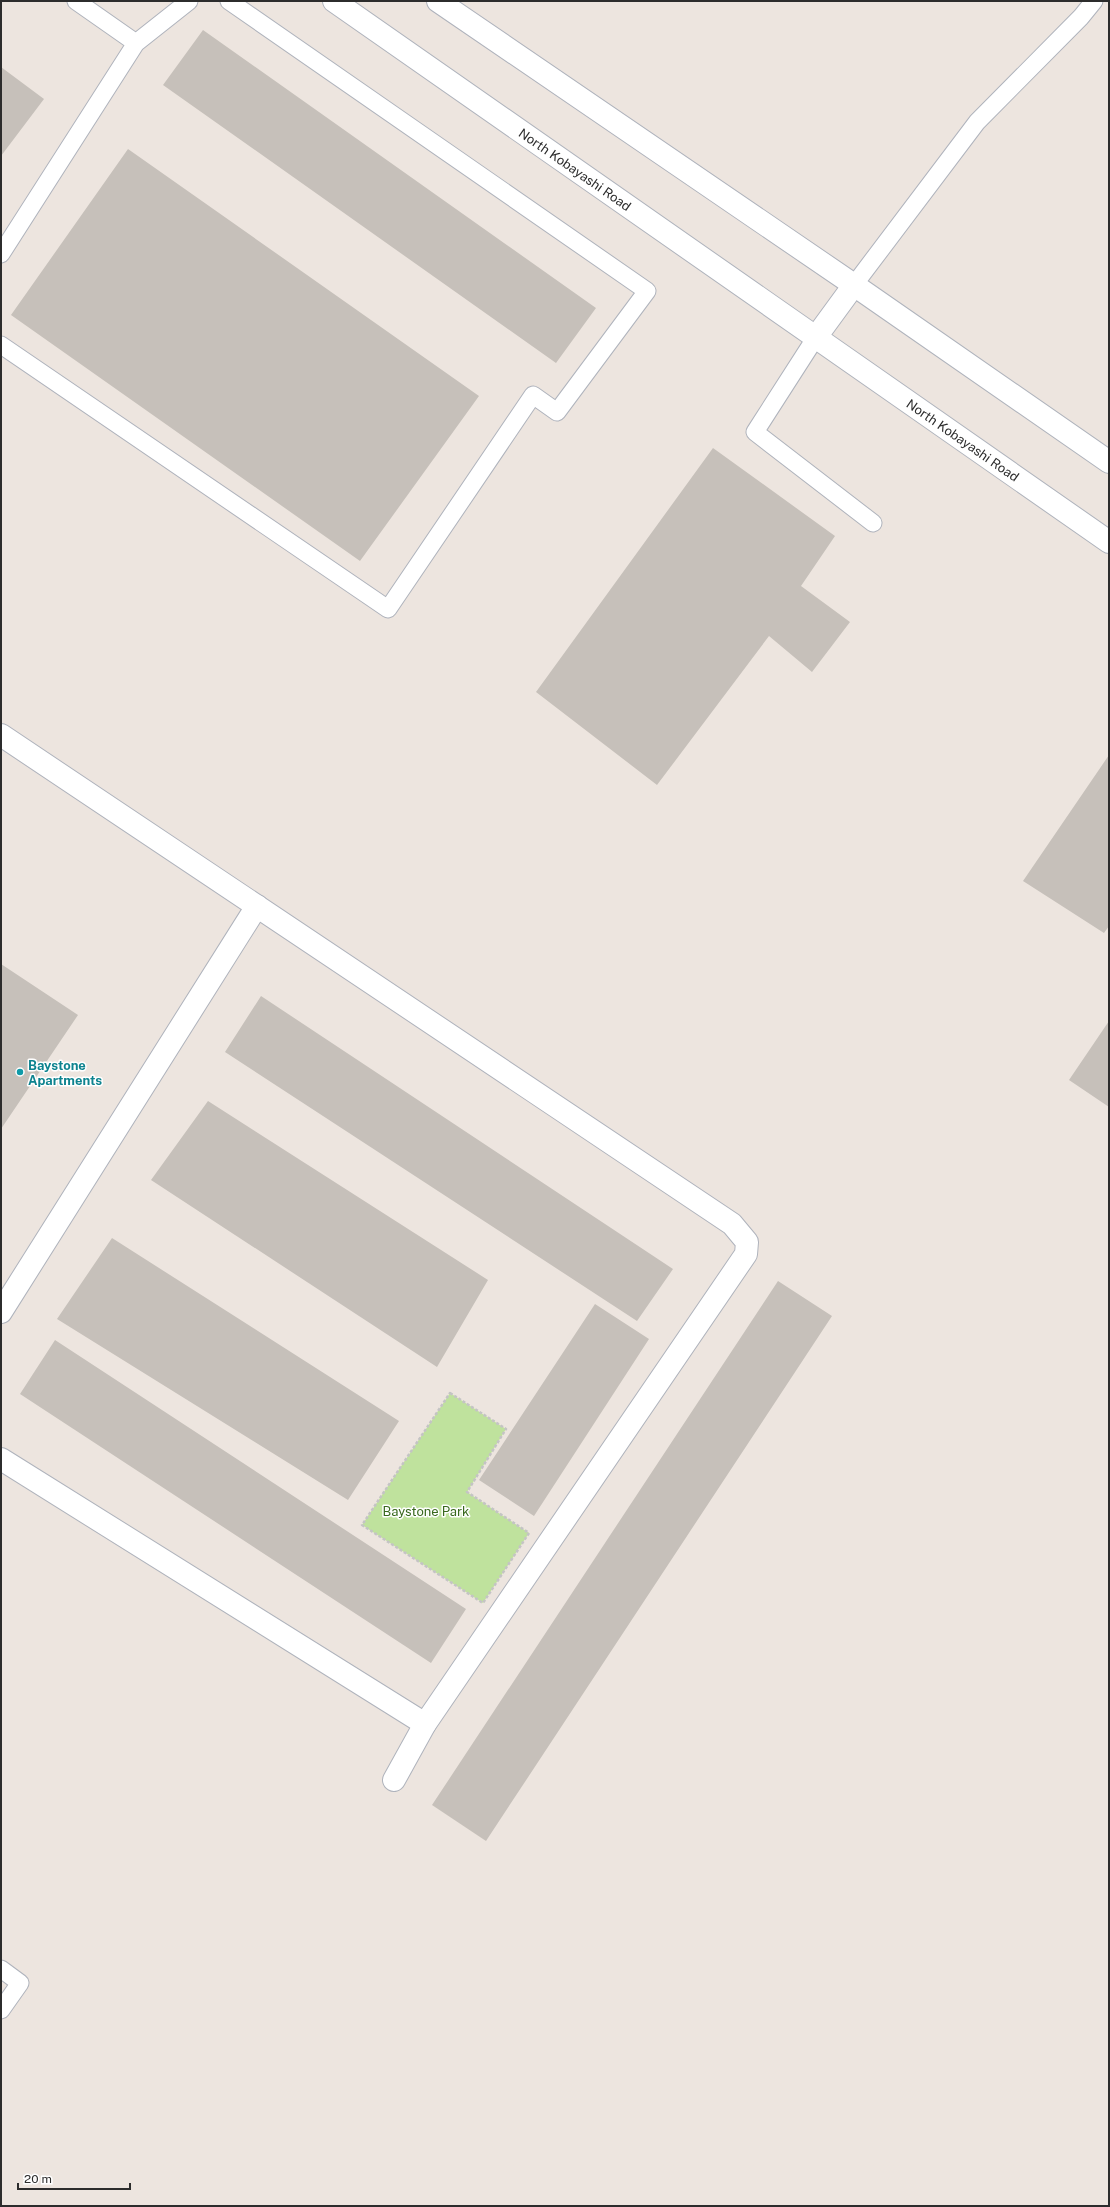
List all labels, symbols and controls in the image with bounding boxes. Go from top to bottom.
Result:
street label: North Kobayashi Road [516,125,634,214]
street label: North Kobayashi Road [904,396,1022,485]
place label: Baystone Apartments [28,1058,102,1088]
marker: Baystone Apartments [15,1067,25,1077]
park label: Baystone Park [383,1504,469,1519]
scale bar [18,2165,130,2191]
text: 20 m [24,2172,52,2186]

